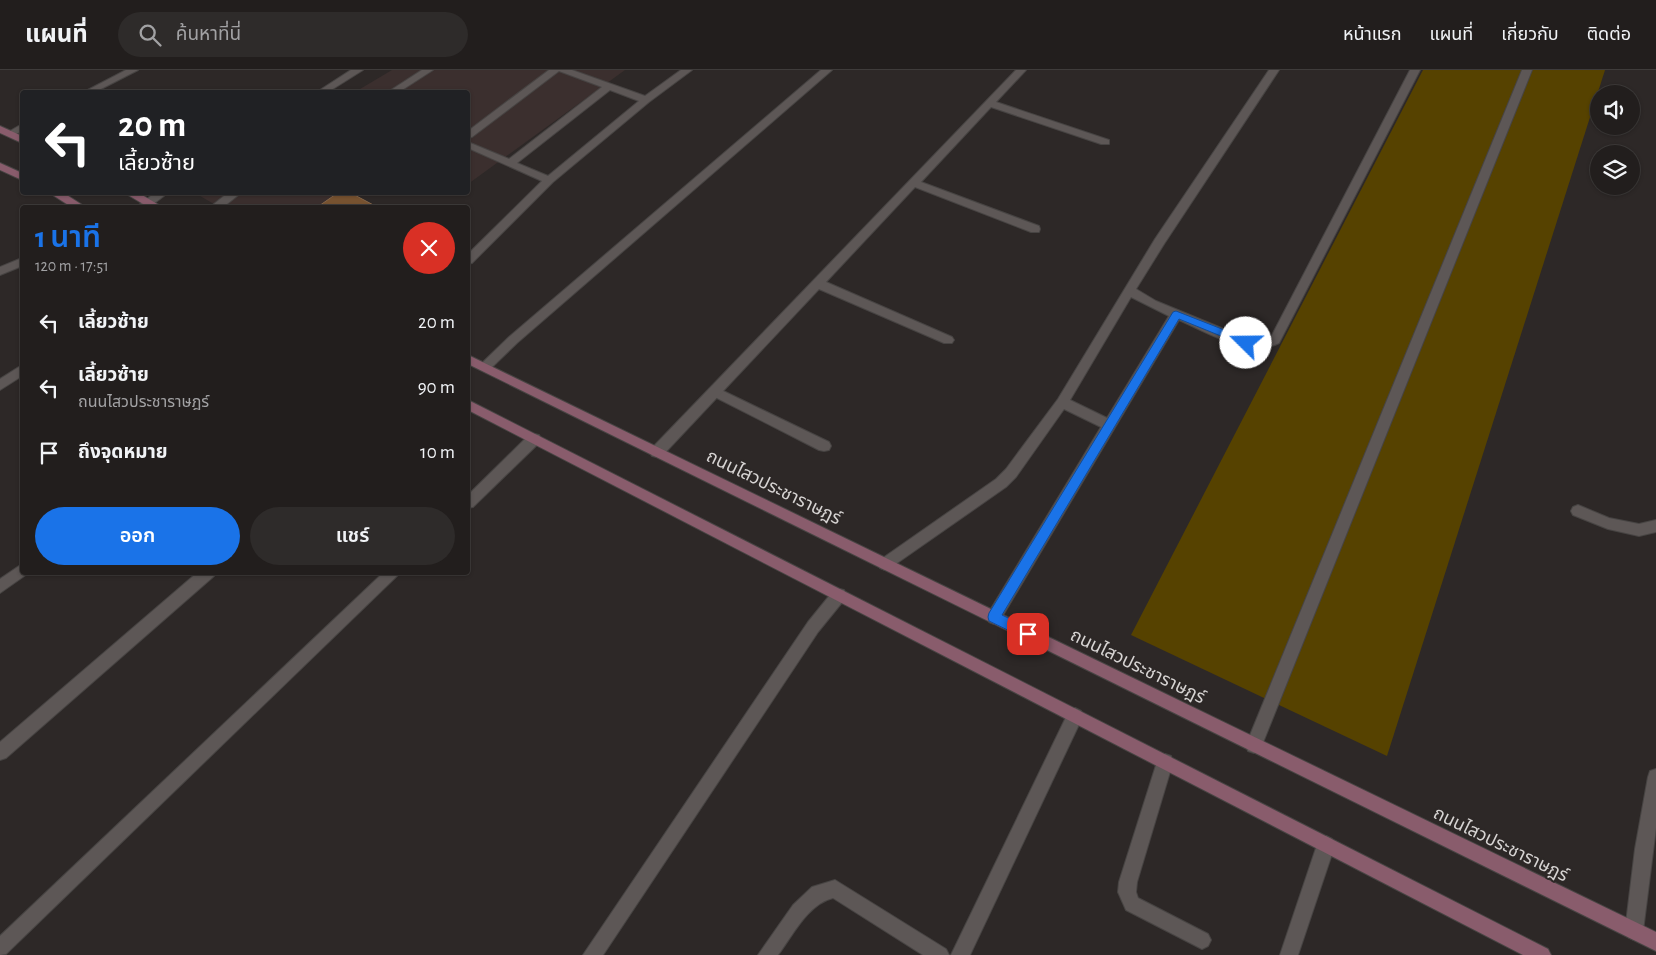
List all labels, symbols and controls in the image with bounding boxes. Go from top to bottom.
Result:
search box [118,12,468,57]
icon: search [136,21,164,49]
text: แผนที่ [25,23,88,47]
text: ค้นหาที่นี่ [176,25,241,44]
text: หน้าแรก [1343,26,1401,44]
text: แผนที่ [1429,26,1473,44]
text: เกี่ยวกับ [1501,26,1559,44]
text: ติดต่อ [1587,26,1631,44]
map controls [1590,85,1640,195]
button: sound [1590,85,1640,135]
text: 20 m [118,108,186,143]
icon: left [35,110,100,175]
button: layers [1590,145,1640,195]
text: เลี้ยวซ้าย [118,152,195,174]
button: close [403,222,455,274]
text: 1 นาที [35,223,101,253]
text: 120 m · 17:51 [35,258,109,274]
icon: left [35,309,63,337]
text: เลี้ยวซ้าย [78,313,149,332]
text: 20 m [418,313,455,332]
position arrow [1219,316,1271,368]
text: เลี้ยวซ้าย [78,366,149,385]
icon: left [35,374,63,402]
text: 90 m [418,378,455,397]
text: ถนนไสวประชาราษฎร์ [78,394,209,410]
icon: arrive [35,439,63,467]
text: ถึงจุดหมาย [78,443,168,462]
text: 10 m [420,443,455,462]
street label: ถนนไสวประชาราษฎร์ [703,447,845,529]
button: ออก [35,507,240,565]
button: แชร์ [250,507,455,565]
pin [1007,613,1049,655]
icon: arrive [1014,620,1042,648]
street label: ถนนไสวประชาราษฎร์ [1067,626,1209,708]
street label: ถนนไสวประชาราษฎร์ [1430,804,1572,886]

